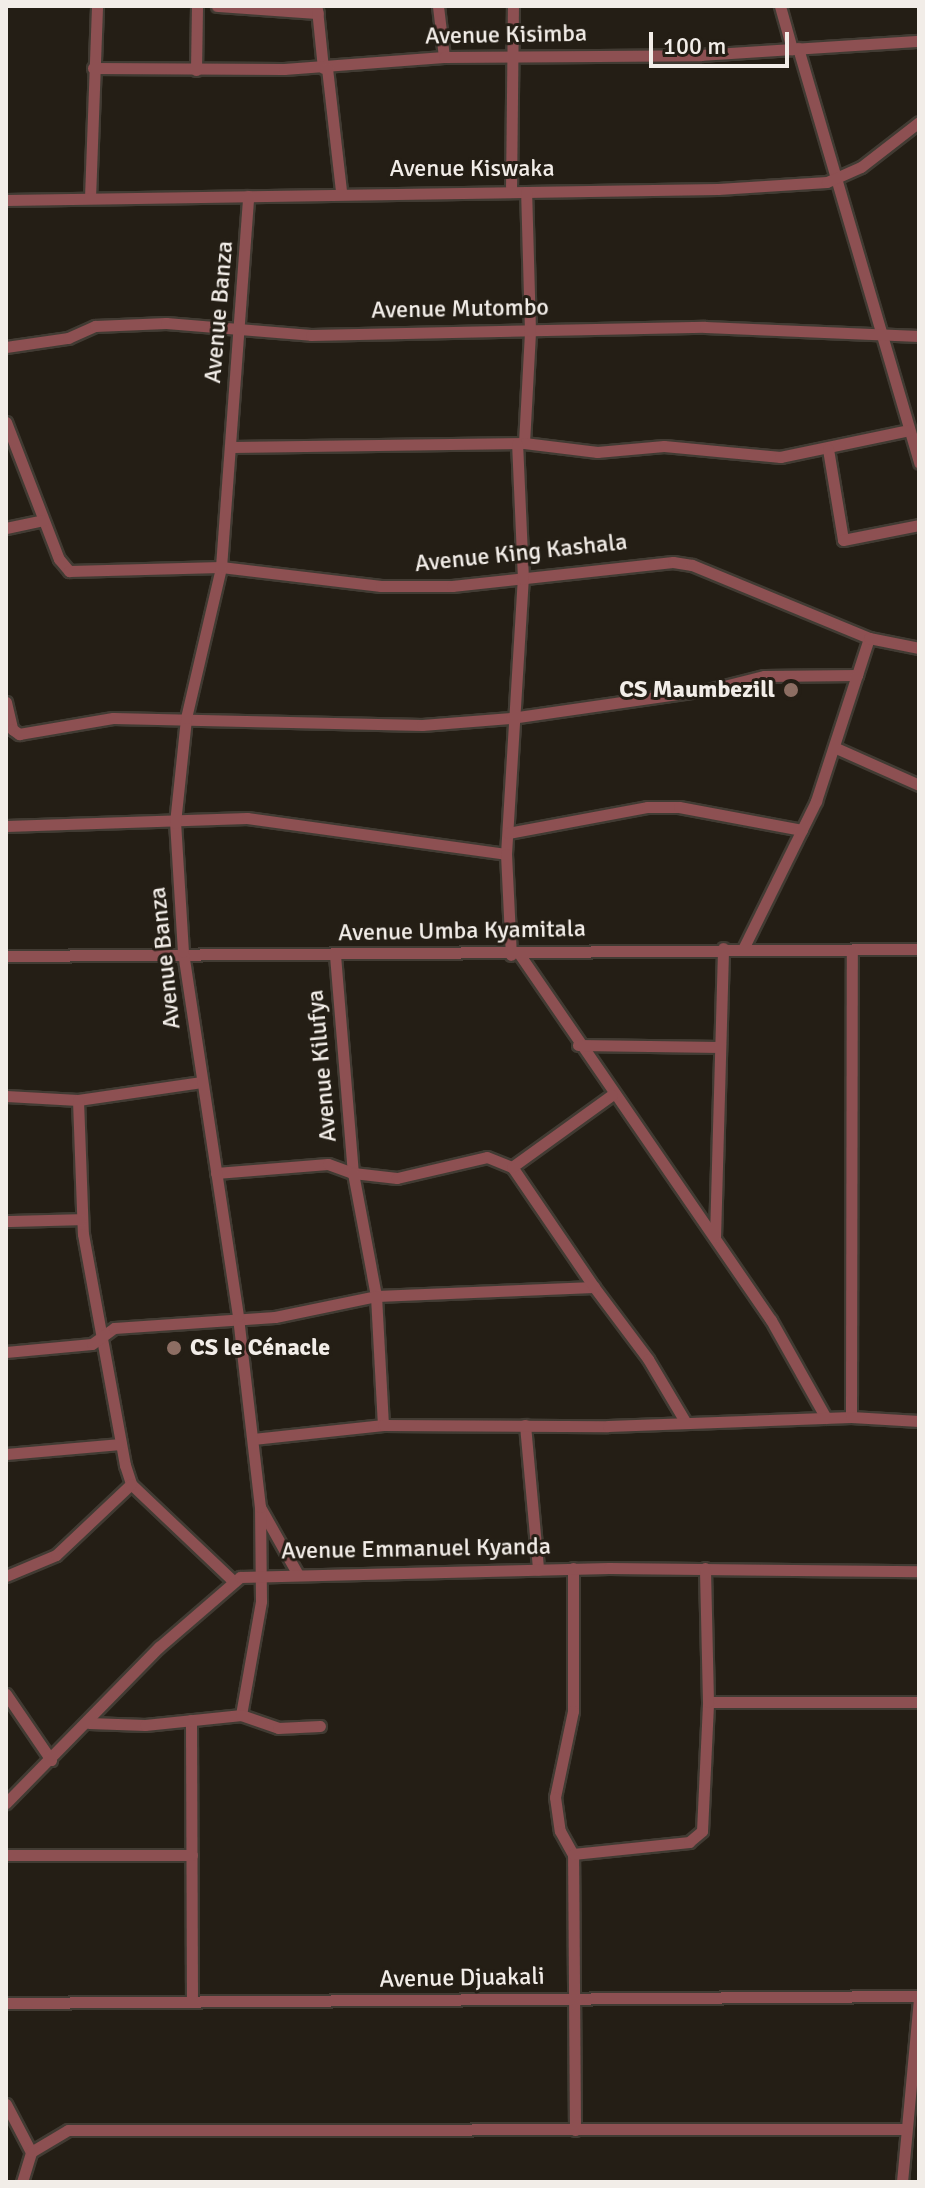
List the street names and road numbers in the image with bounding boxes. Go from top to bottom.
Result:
street label: Avenue Kisimba [425,19,587,51]
street label: Avenue Kiswaka [389,155,555,183]
street label: Avenue Banza [198,240,240,384]
street label: Avenue Mutombo [371,293,549,325]
street label: Avenue King Kashala [413,528,629,578]
street label: Avenue Banza [143,885,187,1031]
street label: Avenue Umba Kyamitala [338,914,586,948]
street label: Avenue Kilufya [301,989,343,1143]
street label: Avenue Emmanuel Kyanda [281,1532,551,1566]
street label: Avenue Djuakali [379,1962,545,1994]

